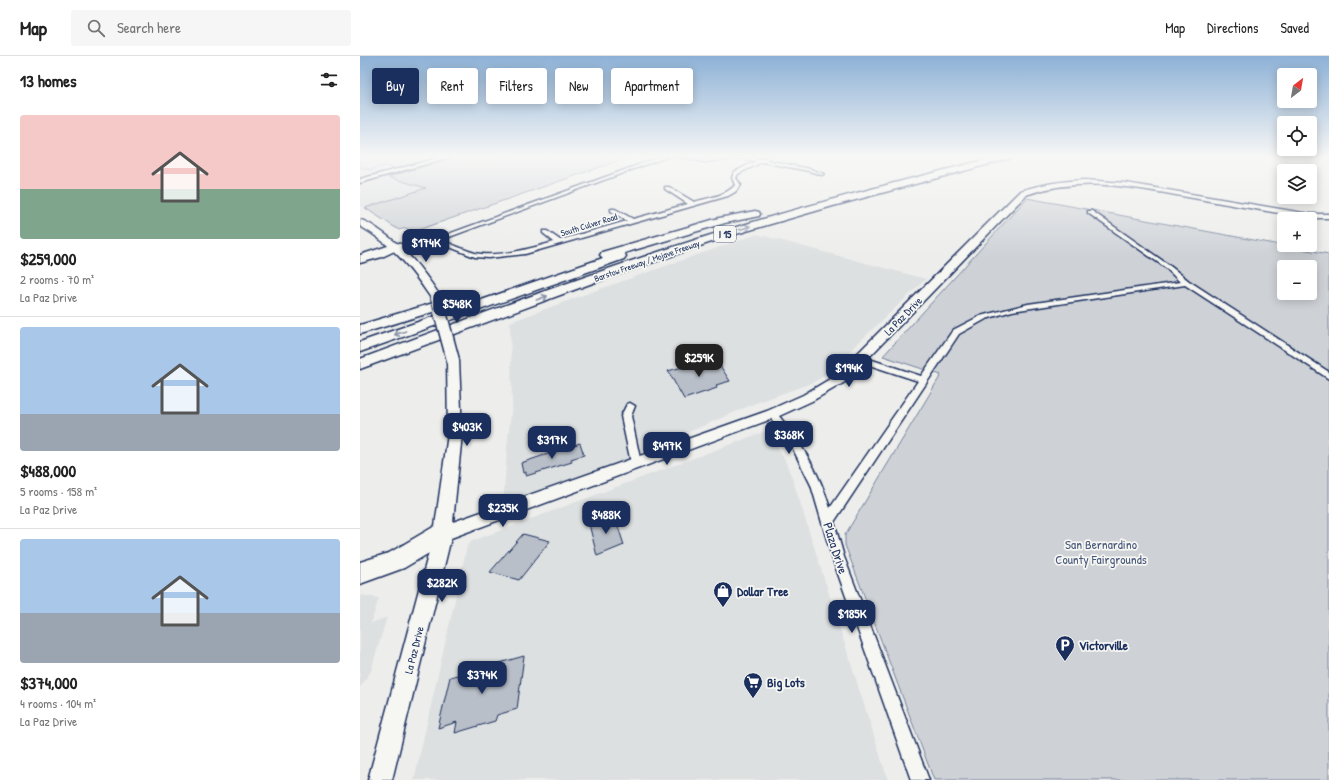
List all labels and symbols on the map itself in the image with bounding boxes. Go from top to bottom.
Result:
north arrow [1277,68,1317,108]
street label: South Culver Road [559,211,619,239]
one-way arrow [738,224,751,231]
road number: I 15 [714,226,736,242]
pin: $174K [398,229,454,263]
street label: Barstow Freeway / Mojave Freeway [593,237,702,285]
pin: $548K [429,290,485,324]
one-way arrow [536,293,548,301]
street label: La Paz Drive [881,293,925,338]
one-way arrow [394,329,406,337]
pin: $259K [671,344,727,378]
pin: $194K [821,354,877,388]
pin: $403K [439,413,495,447]
pin: $368K [761,421,817,455]
pin: $317K [524,426,580,460]
pin: $497K [639,432,695,466]
pin: $235K [475,494,531,528]
pin: $488K [578,501,634,535]
street label: Plaza Drive [819,520,853,576]
park label: San Bernardino County Fairgrounds [1055,535,1147,568]
pin: $282K [414,569,470,603]
shop icon: Dollar Tree [712,580,734,608]
place label: Dollar Tree [737,582,789,600]
pin: $185K [824,600,880,634]
street label: La Paz Drive [401,624,427,675]
parking icon: Victorville [1054,634,1076,662]
place label: Victorville [1079,636,1129,654]
pin: $374K [454,661,510,695]
supermarket icon: Big Lots [742,671,764,699]
place label: Big Lots [767,673,805,692]

